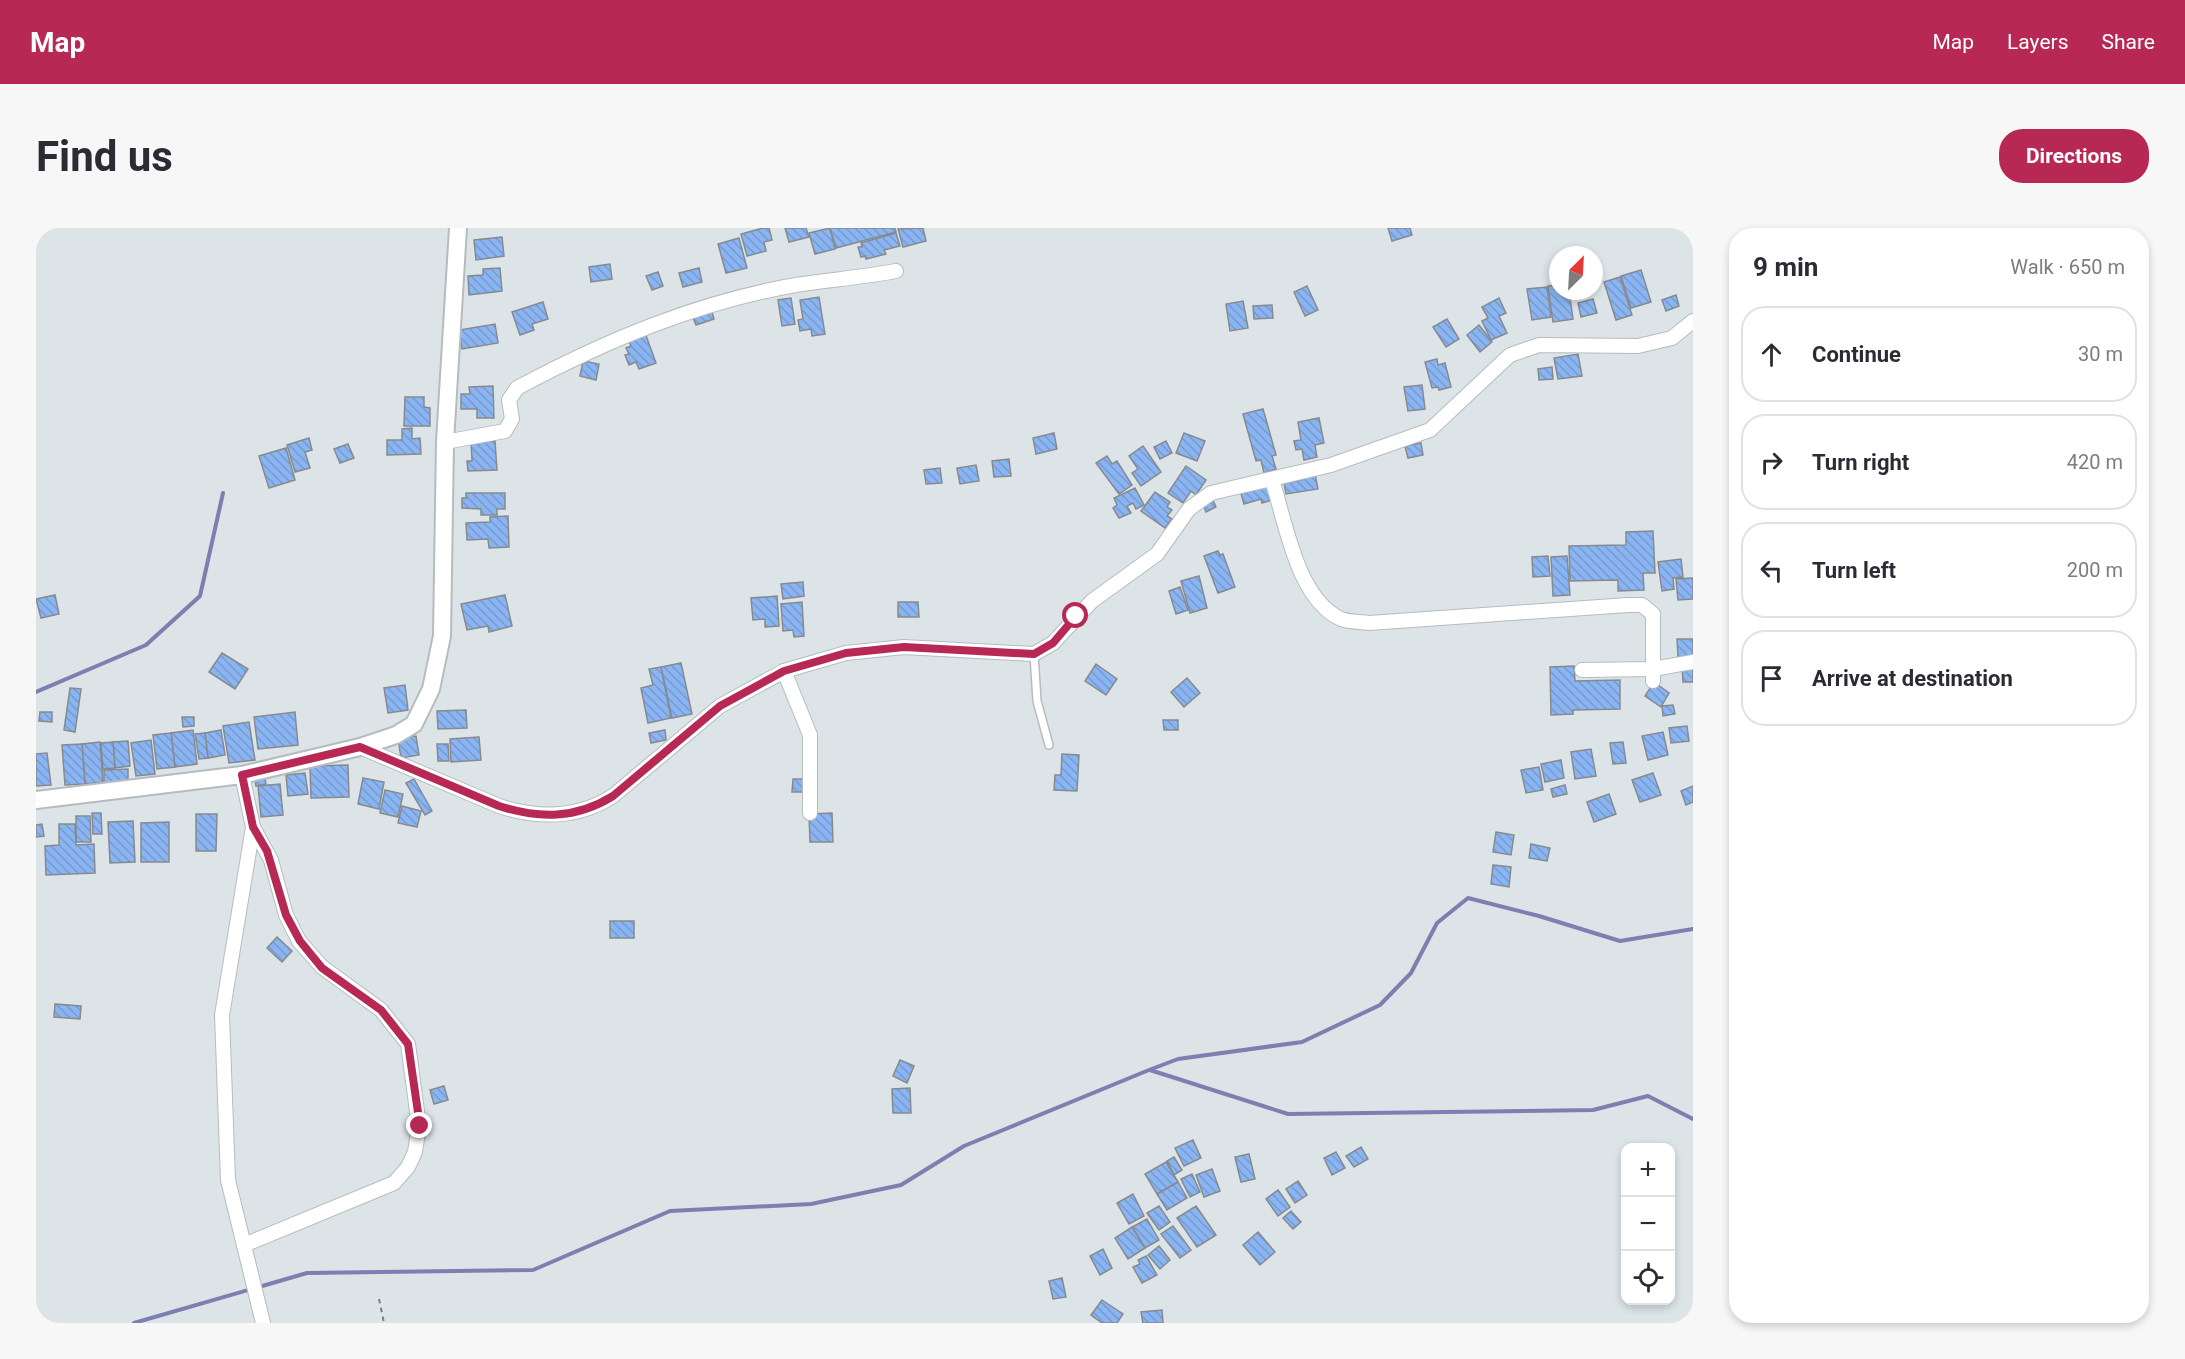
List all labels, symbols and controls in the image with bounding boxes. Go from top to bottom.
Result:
text: Map [30,26,85,59]
text: Map [1932,30,1974,54]
text: Layers [2007,30,2068,54]
text: Share [2101,30,2155,54]
button: Directions [1999,129,2149,183]
text: Find us [36,132,173,181]
north arrow [1549,246,1603,300]
text: 9 min [1753,252,1818,282]
text: Walk · 650 m [2010,255,2125,279]
icon: ahead [1755,338,1788,371]
text: Continue [1812,342,1901,367]
text: 30 m [2078,342,2123,366]
icon: right [1755,446,1788,479]
text: Turn right [1812,450,1909,475]
text: 420 m [2067,450,2123,474]
icon: left [1755,554,1788,587]
text: Turn left [1812,558,1896,583]
text: 200 m [2067,558,2123,582]
route start [1062,602,1088,628]
icon: arrive [1755,662,1788,695]
text: Arrive at destination [1812,666,2013,691]
route end [406,1112,432,1138]
map controls [1621,1143,1675,1305]
button: + [1621,1143,1675,1197]
button: − [1621,1197,1675,1251]
button: locate [1621,1251,1675,1305]

